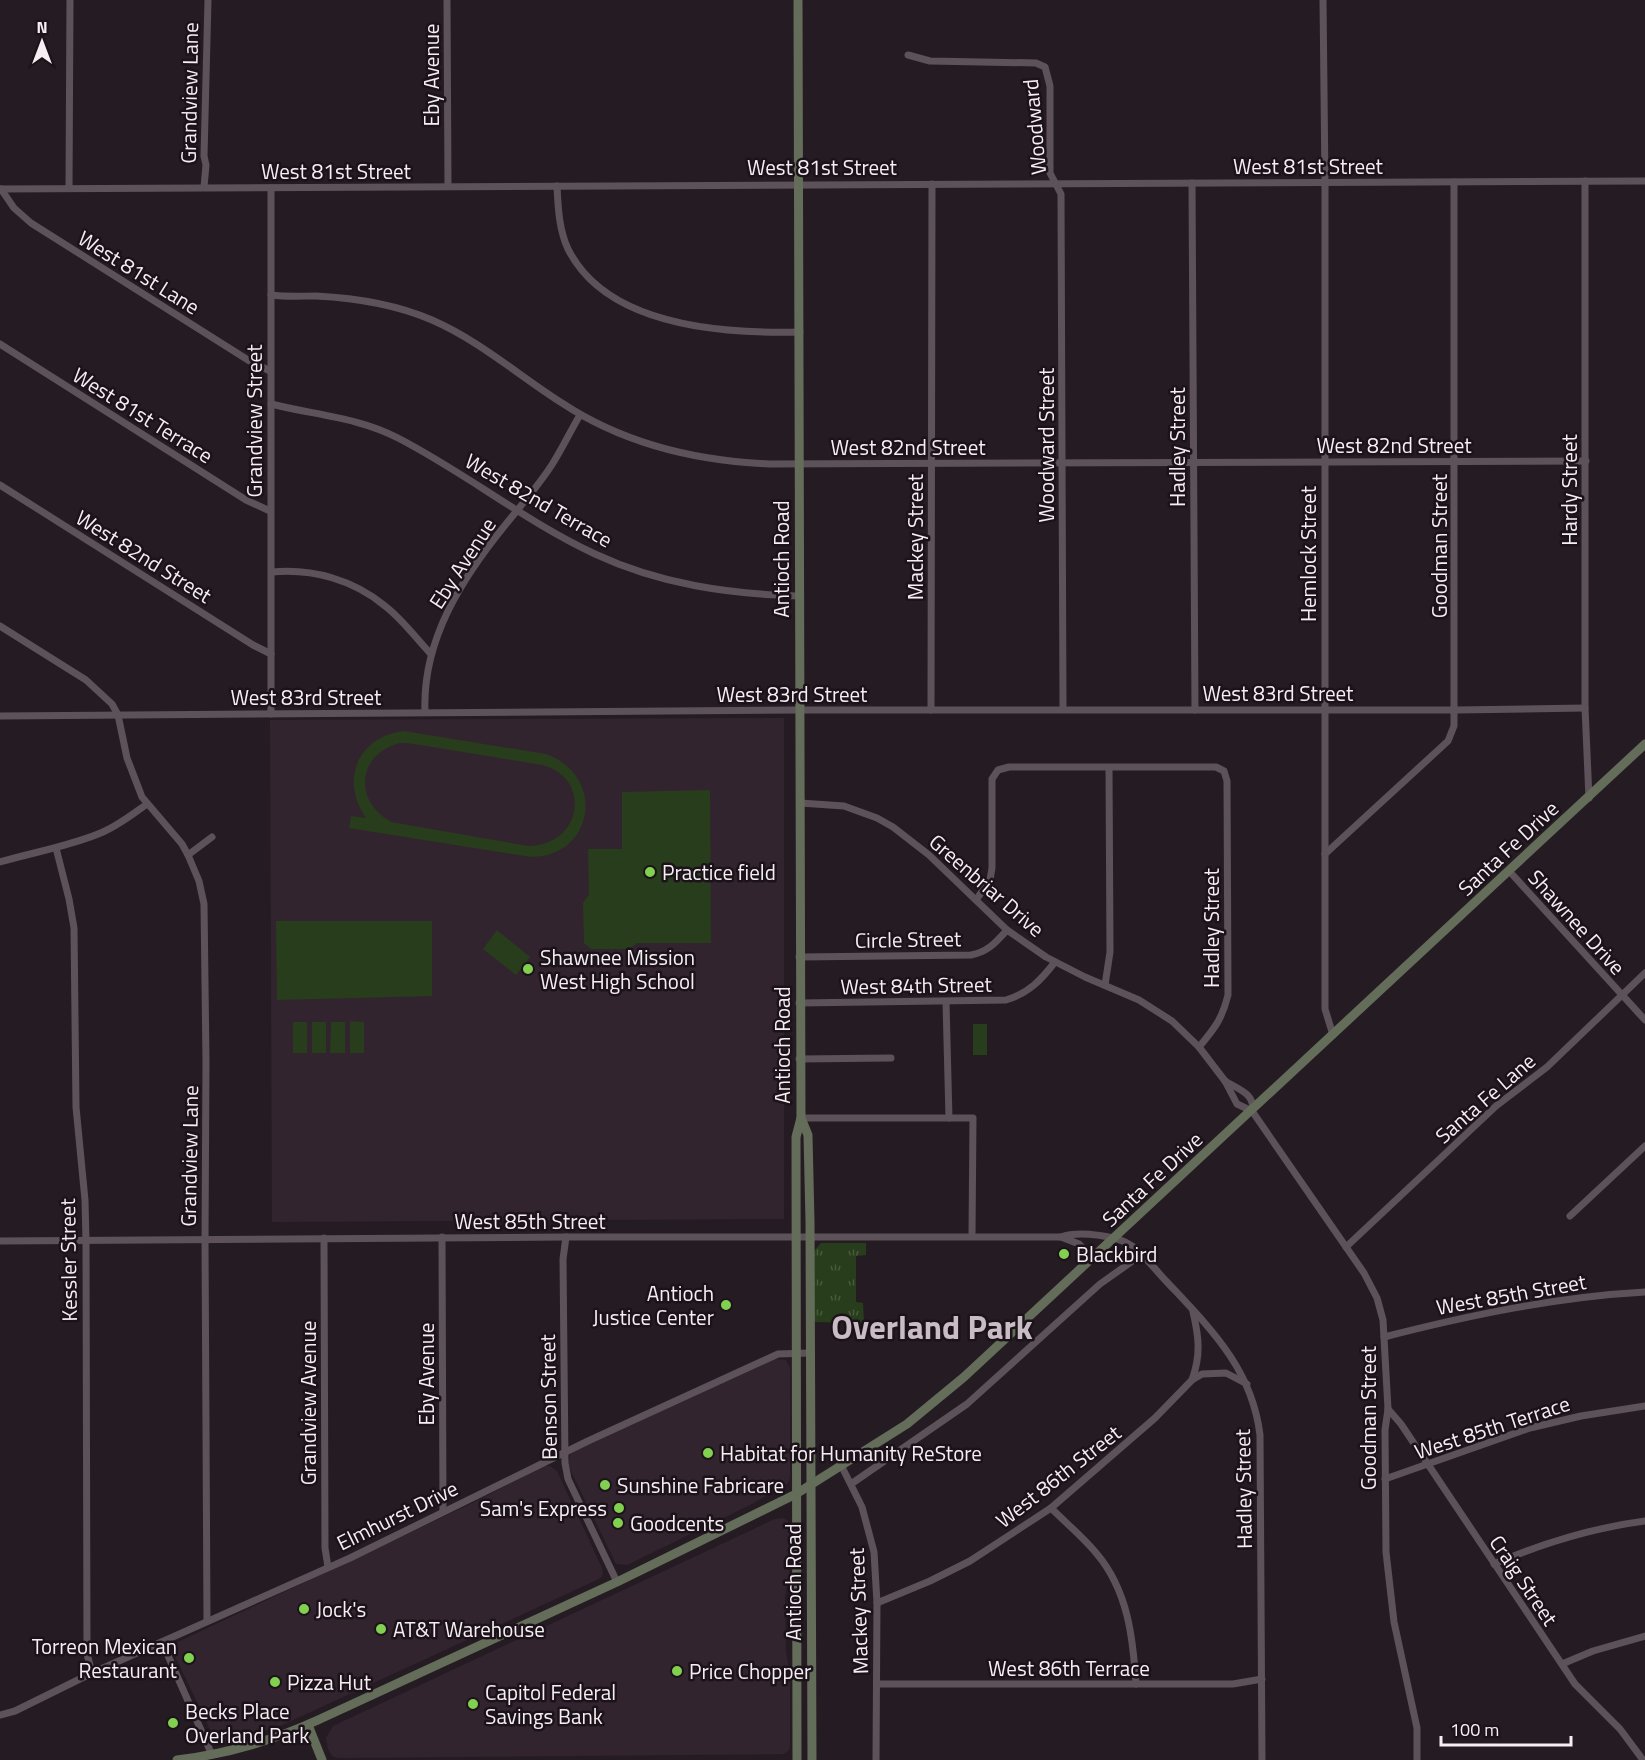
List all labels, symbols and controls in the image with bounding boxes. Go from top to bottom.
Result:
north arrow [12,12,72,72]
text: N [36,15,48,39]
street label: Grandview Lane [172,22,206,164]
street label: Eby Avenue [415,24,447,126]
street label: Woodward [1014,78,1054,176]
street label: West 81st Street [1233,150,1384,182]
street label: West 81st Street [747,151,898,183]
street label: West 81st Street [261,155,412,187]
street label: West 81st Lane [72,222,206,322]
street label: Grandview Street [238,344,270,498]
street label: West 81st Terrace [67,359,219,471]
street label: Woodward Street [1030,367,1062,522]
street label: Hadley Street [1161,386,1193,507]
street label: West 82nd Street [1316,429,1472,461]
street label: West 82nd Street [830,431,986,463]
street label: Hardy Street [1553,434,1585,546]
street label: West 82nd Terrace [459,445,619,555]
street label: Mackey Street [899,473,931,600]
street label: Goodman Street [1423,473,1455,618]
street label: Hemlock Street [1292,485,1324,622]
street label: Antioch Road [765,500,797,618]
street label: West 82nd Street [70,501,219,611]
street label: Eby Avenue [421,511,503,615]
street label: West 83rd Street [1203,677,1354,709]
street label: West 83rd Street [717,678,868,710]
street label: West 83rd Street [231,681,382,713]
street label: Santa Fe Drive [1450,793,1566,903]
street label: Greenbriar Drive [922,826,1052,944]
place label: Practice field [662,856,776,888]
street label: Shawnee Drive [1521,862,1633,982]
marker: Practice field [643,865,657,879]
street label: Hadley Street [1195,867,1227,988]
street label: Circle Street [855,922,962,956]
place label: Shawnee Mission West High School [540,941,695,997]
marker: Shawnee Mission West High School [521,962,535,976]
street label: West 84th Street [840,968,993,1002]
street label: Antioch Road [766,986,798,1104]
street label: Santa Fe Lane [1428,1045,1542,1151]
street label: Grandview Lane [172,1085,206,1227]
street label: Santa Fe Drive [1094,1124,1210,1234]
street label: Kessler Street [51,1197,85,1322]
street label: West 85th Street [454,1205,606,1237]
place label: Blackbird [1076,1238,1157,1270]
marker: Blackbird [1057,1247,1071,1261]
street label: West 85th Street [1434,1265,1589,1323]
place label: Antioch Justice Center [593,1277,714,1333]
marker: Antioch Justice Center [719,1298,733,1312]
district label: Overland Park [831,1302,1033,1352]
street label: Grandview Avenue [292,1321,324,1485]
street label: Eby Avenue [410,1323,442,1425]
street label: Benson Street [531,1333,565,1460]
street label: Goodman Street [1352,1345,1384,1490]
street label: West 85th Terrace [1410,1387,1574,1467]
street label: West 86th Street [988,1416,1128,1535]
street label: Hadley Street [1226,1428,1260,1549]
place label: Habitat for Humanity ReStore [720,1437,982,1469]
marker: Habitat for Humanity ReStore [701,1446,715,1460]
place label: Sunshine Fabricare [617,1469,784,1501]
street label: Elmhurst Drive [331,1472,463,1558]
marker: Sunshine Fabricare [598,1478,612,1492]
place label: Sam's Express [480,1492,607,1524]
marker: Sam's Express [612,1501,626,1515]
place label: Goodcents [630,1507,724,1539]
marker: Goodcents [611,1516,625,1530]
street label: Antioch Road [777,1523,809,1641]
street label: Craig Street [1482,1528,1566,1632]
street label: Mackey Street [840,1547,876,1675]
place label: Jock's [316,1593,366,1625]
marker: Jock's [297,1602,311,1616]
place label: AT&T Warehouse [393,1613,545,1645]
marker: AT&T Warehouse [374,1622,388,1636]
place label: Torreon Mexican Restaurant [32,1630,178,1686]
marker: Torreon Mexican Restaurant [182,1651,196,1665]
street label: West 86th Terrace [988,1652,1150,1684]
place label: Price Chopper [689,1655,811,1687]
marker: Price Chopper [670,1664,684,1678]
place label: Pizza Hut [287,1666,372,1698]
marker: Pizza Hut [268,1675,282,1689]
place label: Capitol Federal Savings Bank [485,1676,616,1732]
place label: Becks Place Overland Park [185,1695,309,1751]
marker: Capitol Federal Savings Bank [466,1697,480,1711]
scale bar [1441,1709,1572,1747]
marker: Becks Place Overland Park [166,1716,180,1730]
text: 100 m [1450,1716,1499,1743]

